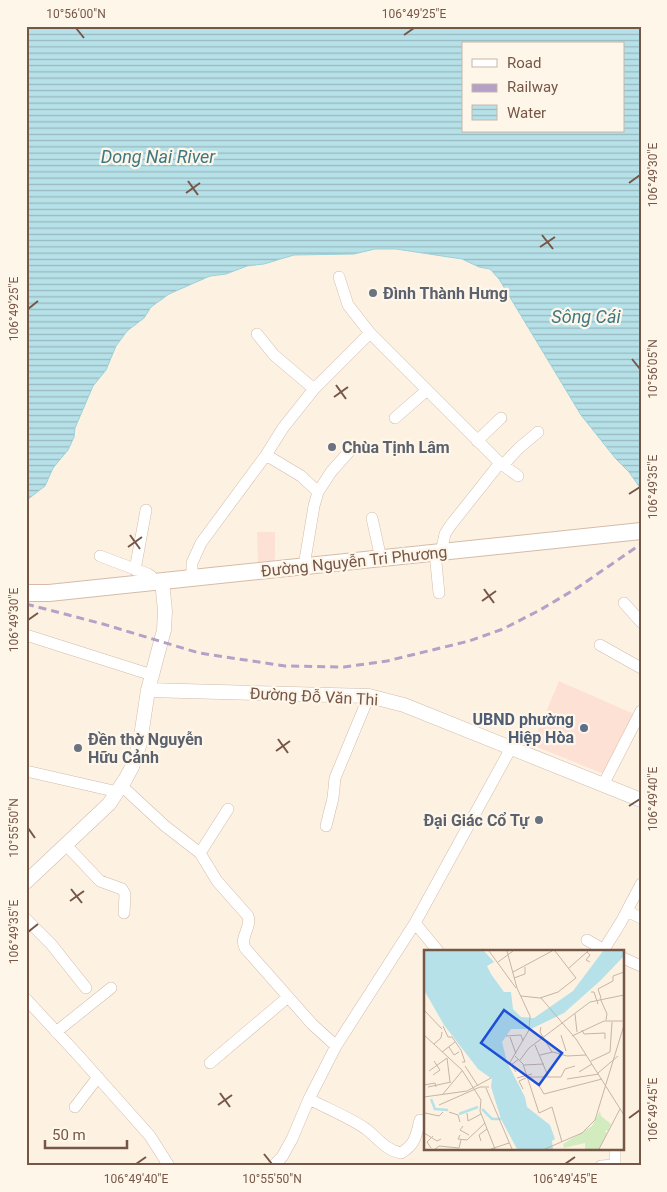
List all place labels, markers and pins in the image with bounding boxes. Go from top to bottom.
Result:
place label: Đình Thành Hưng [383,284,508,303]
marker: Đình Thành Hưng [367,287,379,299]
place label: Chùa Tịnh Lâm [342,438,450,457]
marker: Chùa Tịnh Lâm [326,441,338,453]
place label: UBND phường Hiệp Hòa [473,710,574,747]
marker: UBND phường Hiệp Hòa [578,722,590,734]
place label: Đền thờ Nguyễn Hữu Cảnh [88,730,203,767]
marker: Đền thờ Nguyễn Hữu Cảnh [72,742,84,754]
place label: Đại Giác Cổ Tự [423,811,530,830]
marker: Đại Giác Cổ Tự [533,814,545,826]

